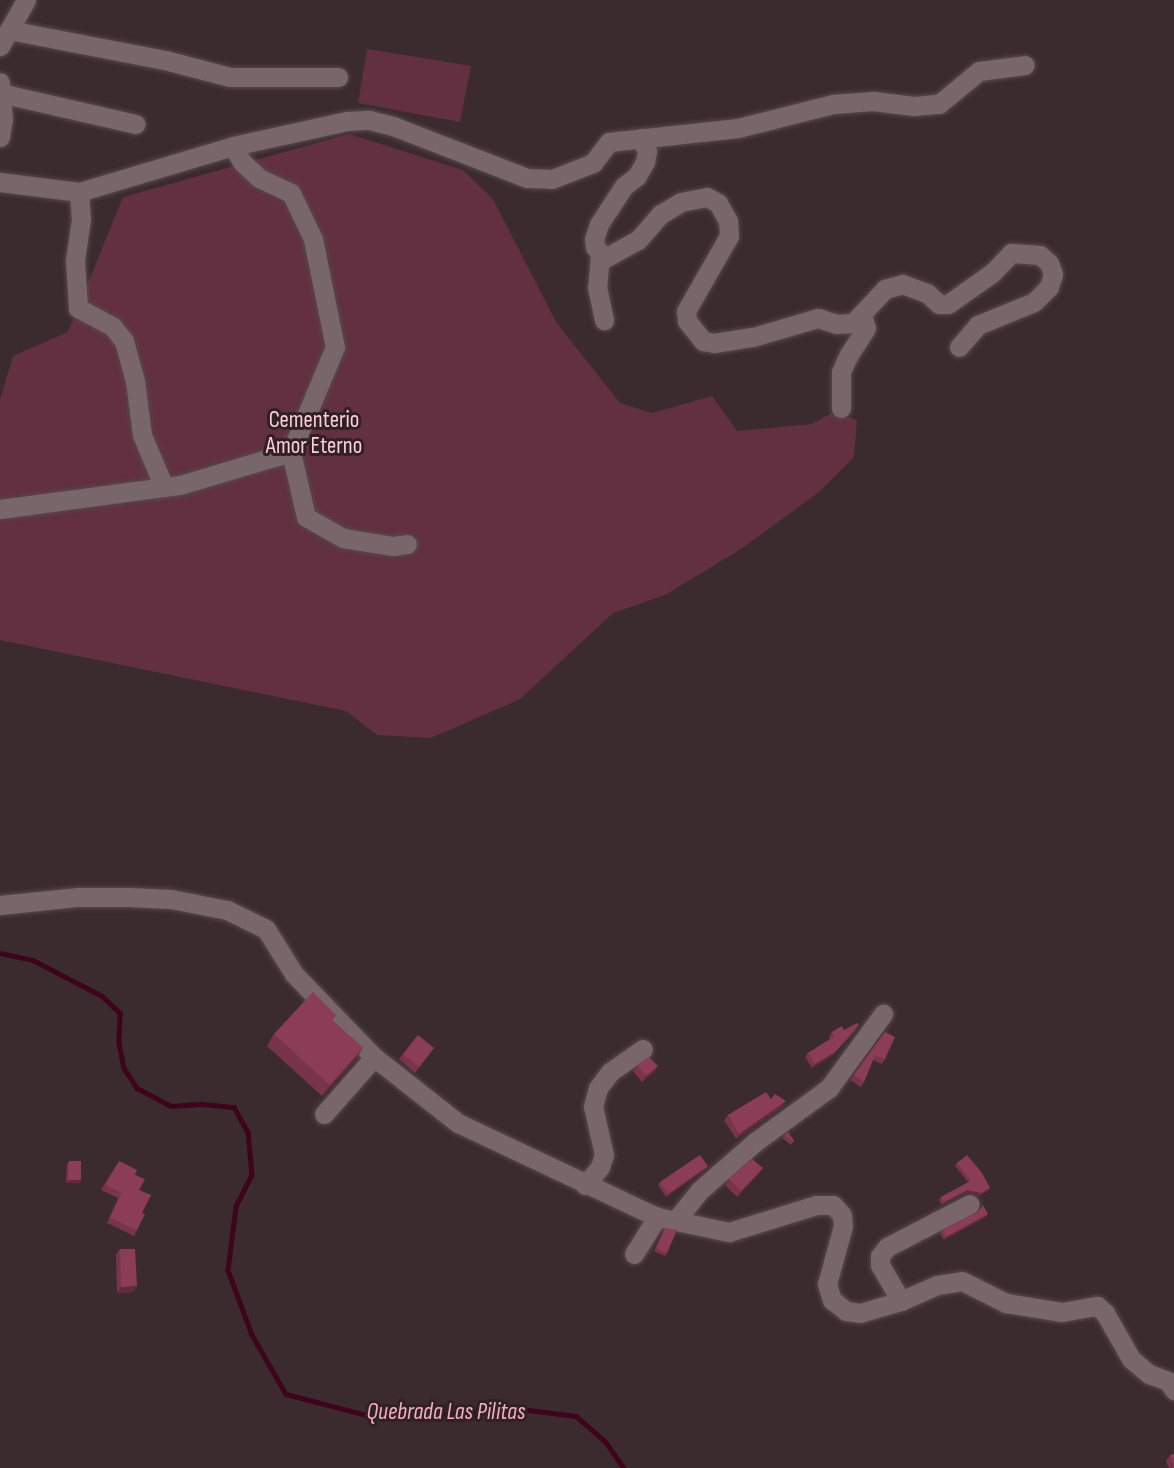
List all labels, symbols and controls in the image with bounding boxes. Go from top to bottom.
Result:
park label: Cementerio Amor Eterno [266,406,362,460]
water label: Quebrada Las Pilitas [367,1398,525,1426]

